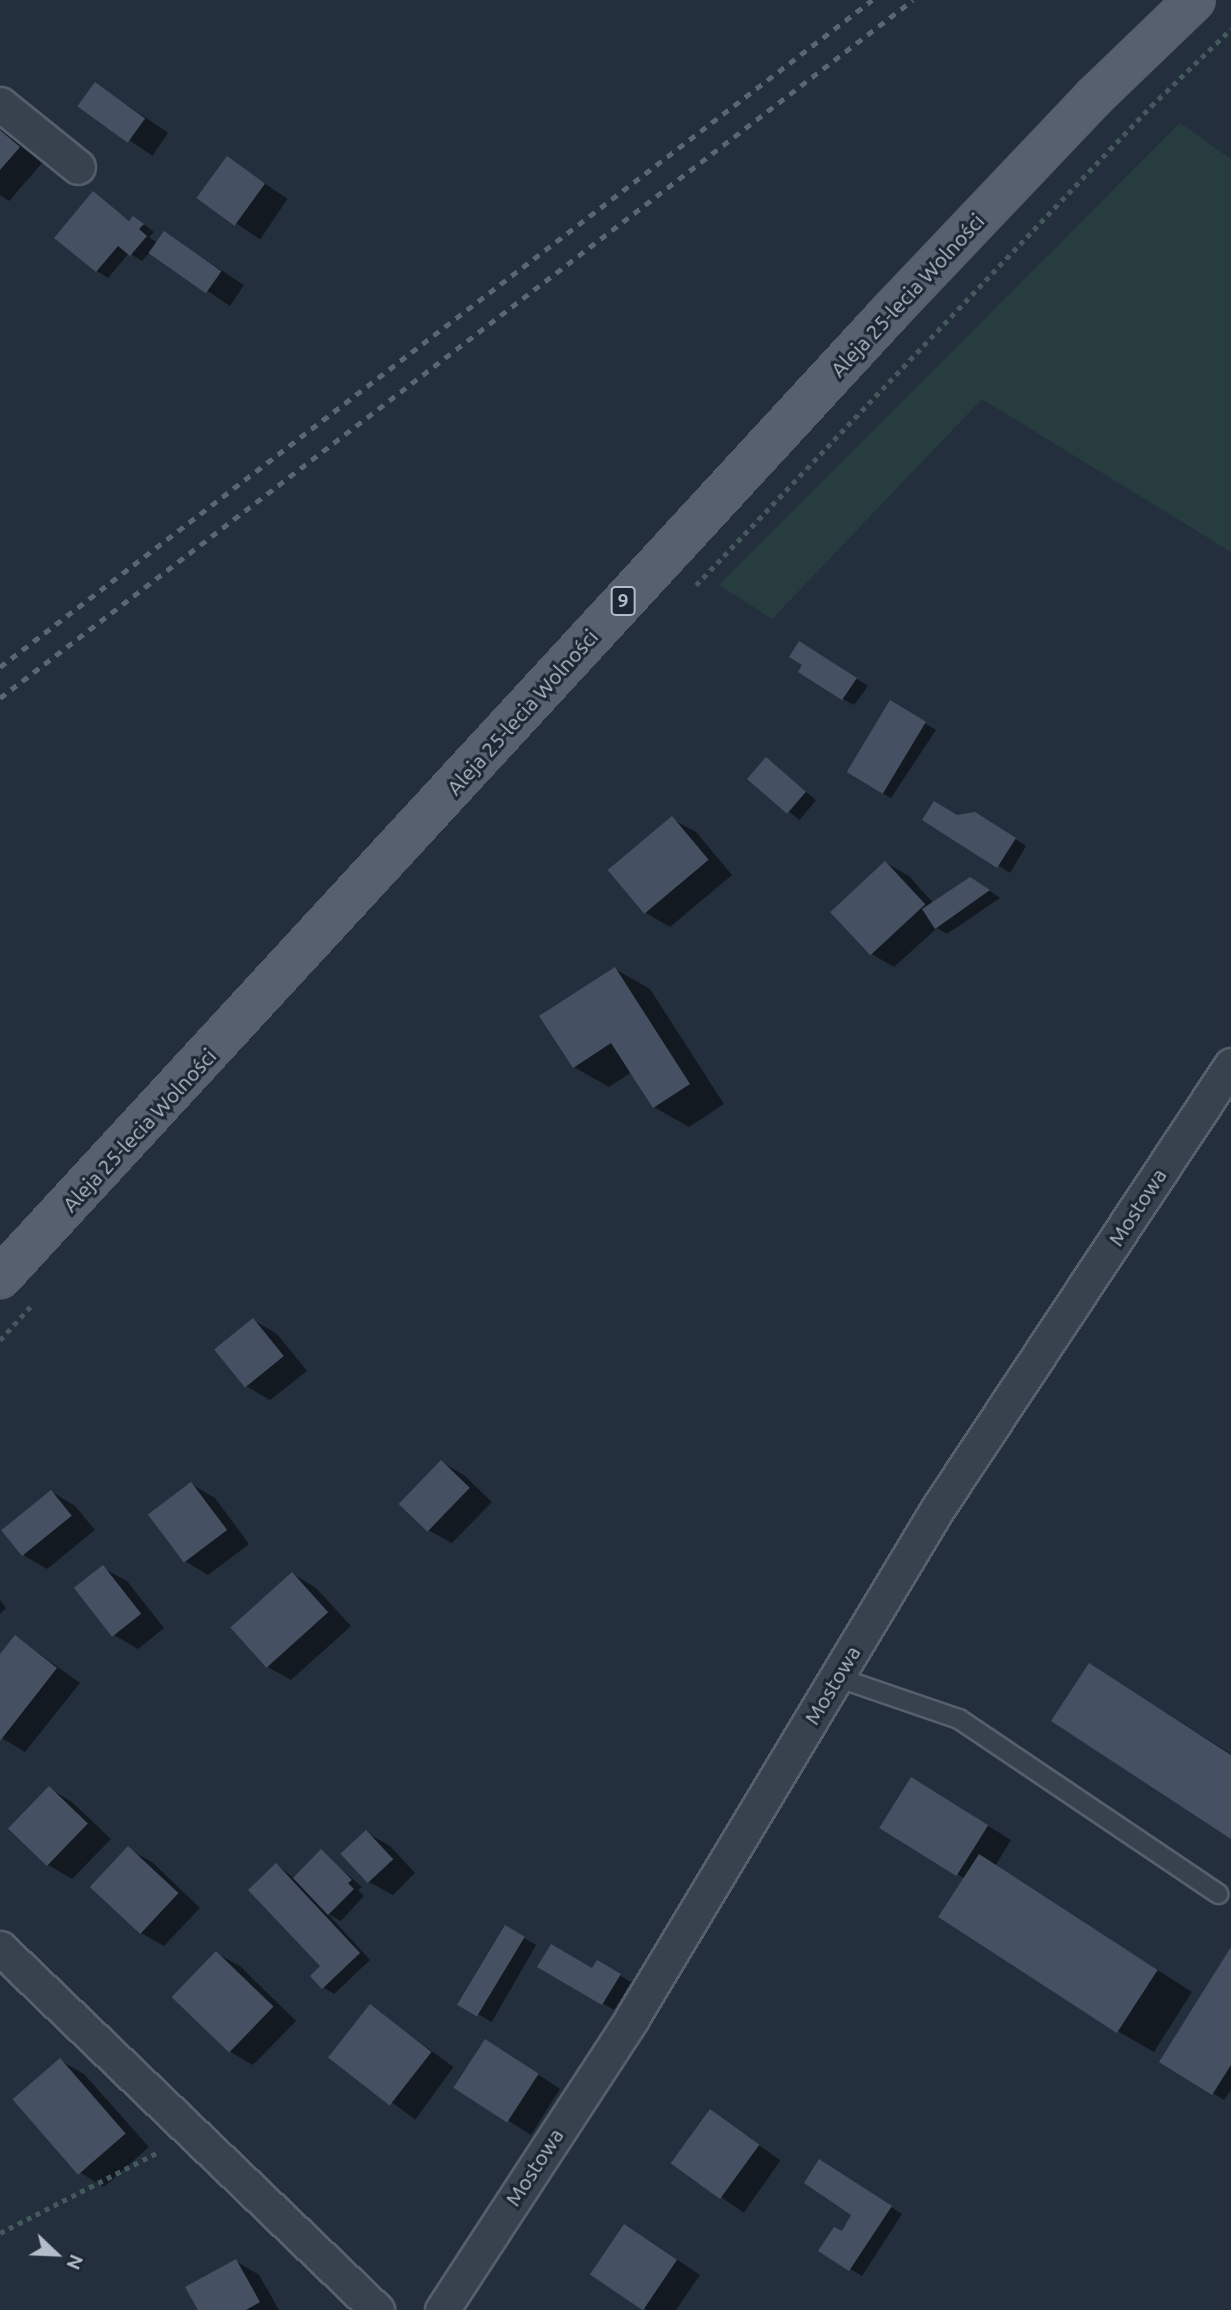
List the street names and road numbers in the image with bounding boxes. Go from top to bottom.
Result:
street label: Aleja 25-lecia Wolności [825,208,989,382]
road number: 9 [609,586,637,616]
street label: Aleja 25-lecia Wolności [441,624,603,800]
street label: Aleja 25-lecia Wolności [57,1043,221,1217]
street label: Mostowa [1103,1164,1171,1250]
street label: Mostowa [799,1641,865,1729]
street label: Mostowa [500,2124,568,2210]

